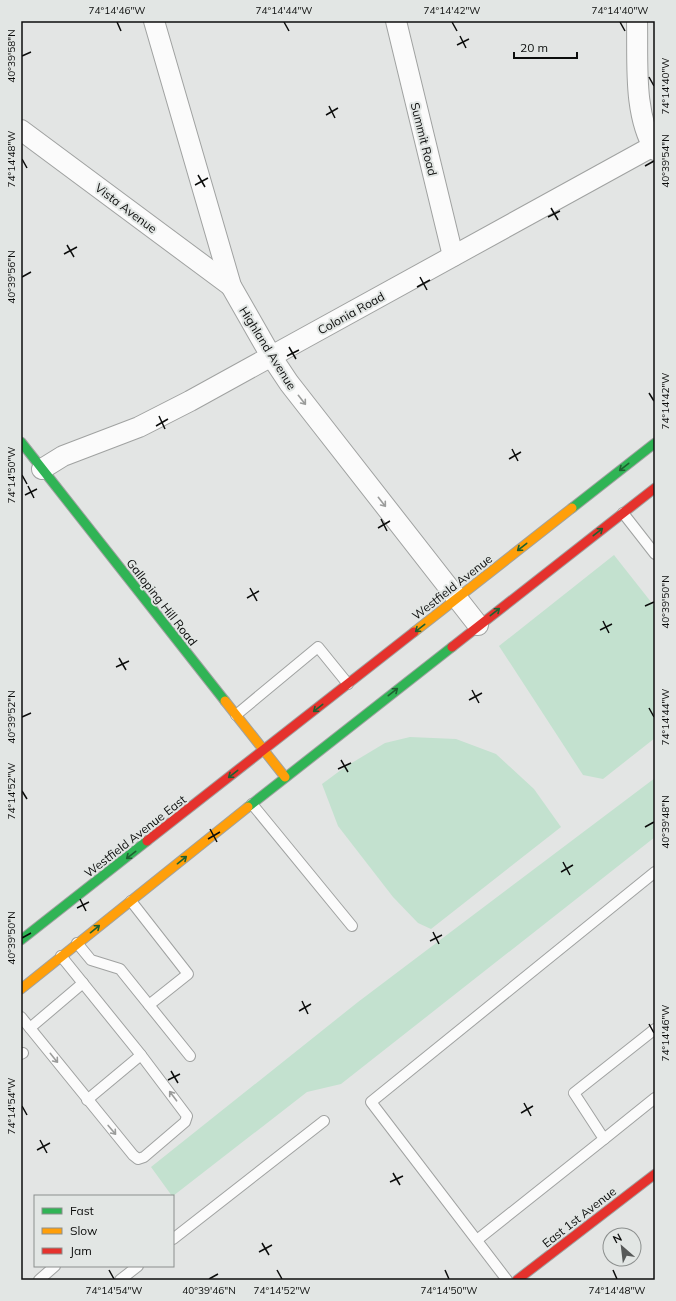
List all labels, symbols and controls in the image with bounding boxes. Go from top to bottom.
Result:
text: 74°14'46"W [89,4,145,17]
text: 74°14'44"W [256,4,312,17]
text: 74°14'42"W [424,4,480,17]
text: 74°14'40"W [592,4,648,17]
text: 40°39'58"N [5,29,18,83]
scale bar [514,34,577,60]
text: 20 m [520,40,548,55]
text: 74°14'40"W [659,58,672,114]
street label: Summit Road [408,101,440,177]
text: 74°14'48"W [5,131,18,187]
text: 40°39'54"N [659,134,672,188]
street label: Vista Avenue [92,180,160,236]
text: 40°39'56"N [5,250,18,304]
street label: Colonia Road [315,289,387,337]
street label: Highland Avenue [236,304,300,392]
text: 74°14'42"W [659,373,672,429]
one-way arrow [298,394,306,405]
text: 74°14'50"W [5,447,18,503]
one-way arrow [619,463,630,471]
one-way arrow [377,497,386,508]
one-way arrow [592,528,603,537]
one-way arrow [517,543,528,552]
street label: Westfield Avenue [409,551,495,623]
street label: Galloping Hill Road [123,555,201,649]
text: 40°39'50"N [659,575,672,629]
one-way arrow [490,608,501,616]
one-way arrow [414,623,425,632]
one-way arrow [387,688,398,697]
text: 74°14'44"W [659,689,672,745]
text: 40°39'52"N [5,690,18,744]
one-way arrow [312,704,323,712]
text: 74°14'52"W [5,763,18,819]
one-way arrow [227,770,238,779]
street label: Westfield Avenue East [81,792,189,880]
text: 40°39'48"N [659,795,672,849]
one-way arrow [125,850,136,859]
one-way arrow [177,855,188,864]
text: 40°39'50"N [5,911,18,965]
one-way arrow [90,925,101,934]
text: 74°14'46"W [659,1005,672,1061]
one-way arrow [50,1053,58,1064]
text: 74°14'54"W [5,1078,18,1134]
one-way arrow [168,1091,177,1102]
one-way arrow [108,1124,116,1135]
street label: East 1st Avenue [539,1184,619,1250]
legend [34,1195,174,1267]
text: Fast [70,1203,94,1218]
text: Slow [70,1223,98,1238]
north arrow [602,1227,642,1267]
text: N [610,1230,624,1246]
text: Jam [70,1243,92,1258]
text: 74°14'54"W [86,1284,142,1297]
text: 40°39'46"N [182,1284,236,1297]
text: 74°14'52"W [254,1284,310,1297]
text: 74°14'50"W [421,1284,477,1297]
text: 74°14'48"W [589,1284,645,1297]

